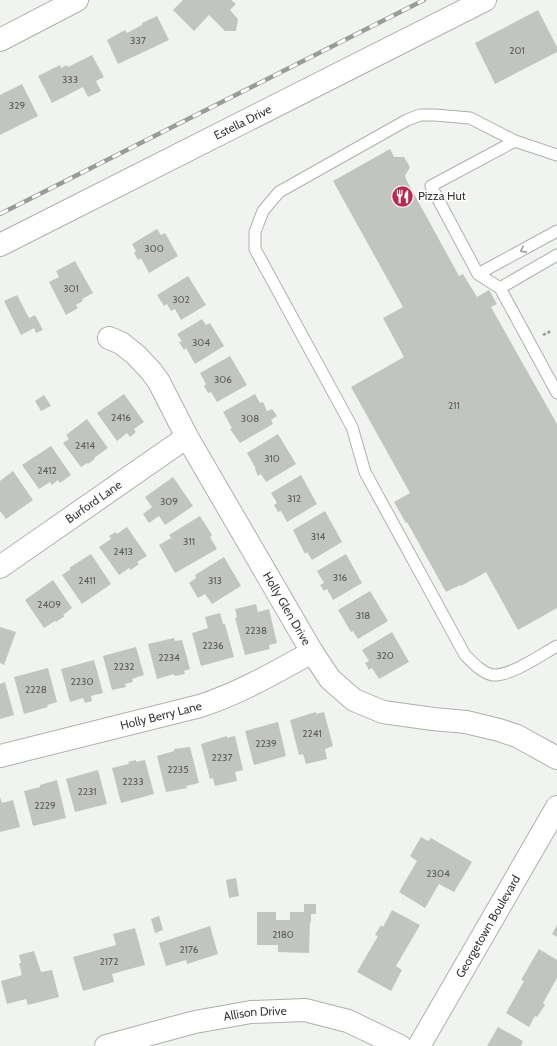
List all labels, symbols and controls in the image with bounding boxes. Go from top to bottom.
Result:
house number: 337 [130,34,146,47]
house number: 201 [509,44,525,57]
house number: 333 [62,73,78,86]
house number: 329 [9,99,25,112]
street label: Estella Drive [211,101,274,143]
restaurant icon: Pizza Hut [390,183,416,209]
place label: Pizza Hut [418,188,466,203]
house number: 300 [144,242,164,255]
one-way arrow [519,245,527,252]
house number: 301 [63,282,79,295]
house number: 302 [172,293,190,306]
house number: 304 [192,336,210,349]
house number: 306 [214,373,232,386]
house number: 211 [448,399,460,412]
house number: 2416 [111,411,131,424]
house number: 308 [241,412,259,425]
house number: 2414 [75,439,95,452]
house number: 310 [264,452,280,465]
house number: 2412 [37,464,57,477]
street label: Burford Lane [62,477,124,526]
house number: 312 [287,492,301,505]
house number: 309 [160,495,178,508]
house number: 314 [311,530,325,543]
house number: 311 [183,535,195,548]
house number: 2413 [113,545,133,558]
street label: Holly Glen Drive [260,569,314,648]
house number: 316 [333,571,347,584]
house number: 2411 [78,574,96,587]
house number: 313 [208,574,222,587]
house number: 2409 [37,598,61,611]
house number: 318 [356,609,370,622]
house number: 2238 [245,624,267,637]
house number: 2236 [202,639,224,652]
house number: 320 [376,649,394,662]
house number: 2234 [158,651,180,664]
house number: 2232 [113,660,135,673]
house number: 2230 [71,675,93,688]
house number: 2228 [25,683,47,696]
street label: Holly Berry Lane [119,698,203,733]
house number: 2241 [302,727,322,740]
house number: 2239 [255,737,277,750]
house number: 2237 [212,751,232,764]
house number: 2235 [167,763,189,776]
house number: 2233 [122,775,144,788]
house number: 2231 [77,785,97,798]
house number: 2229 [34,799,56,812]
house number: 2304 [426,867,450,880]
street label: Georgetown Boulevard [452,872,523,980]
house number: 2180 [272,928,294,941]
house number: 2176 [180,943,199,956]
house number: 2172 [100,955,118,968]
street label: Allison Drive [222,1003,287,1024]

